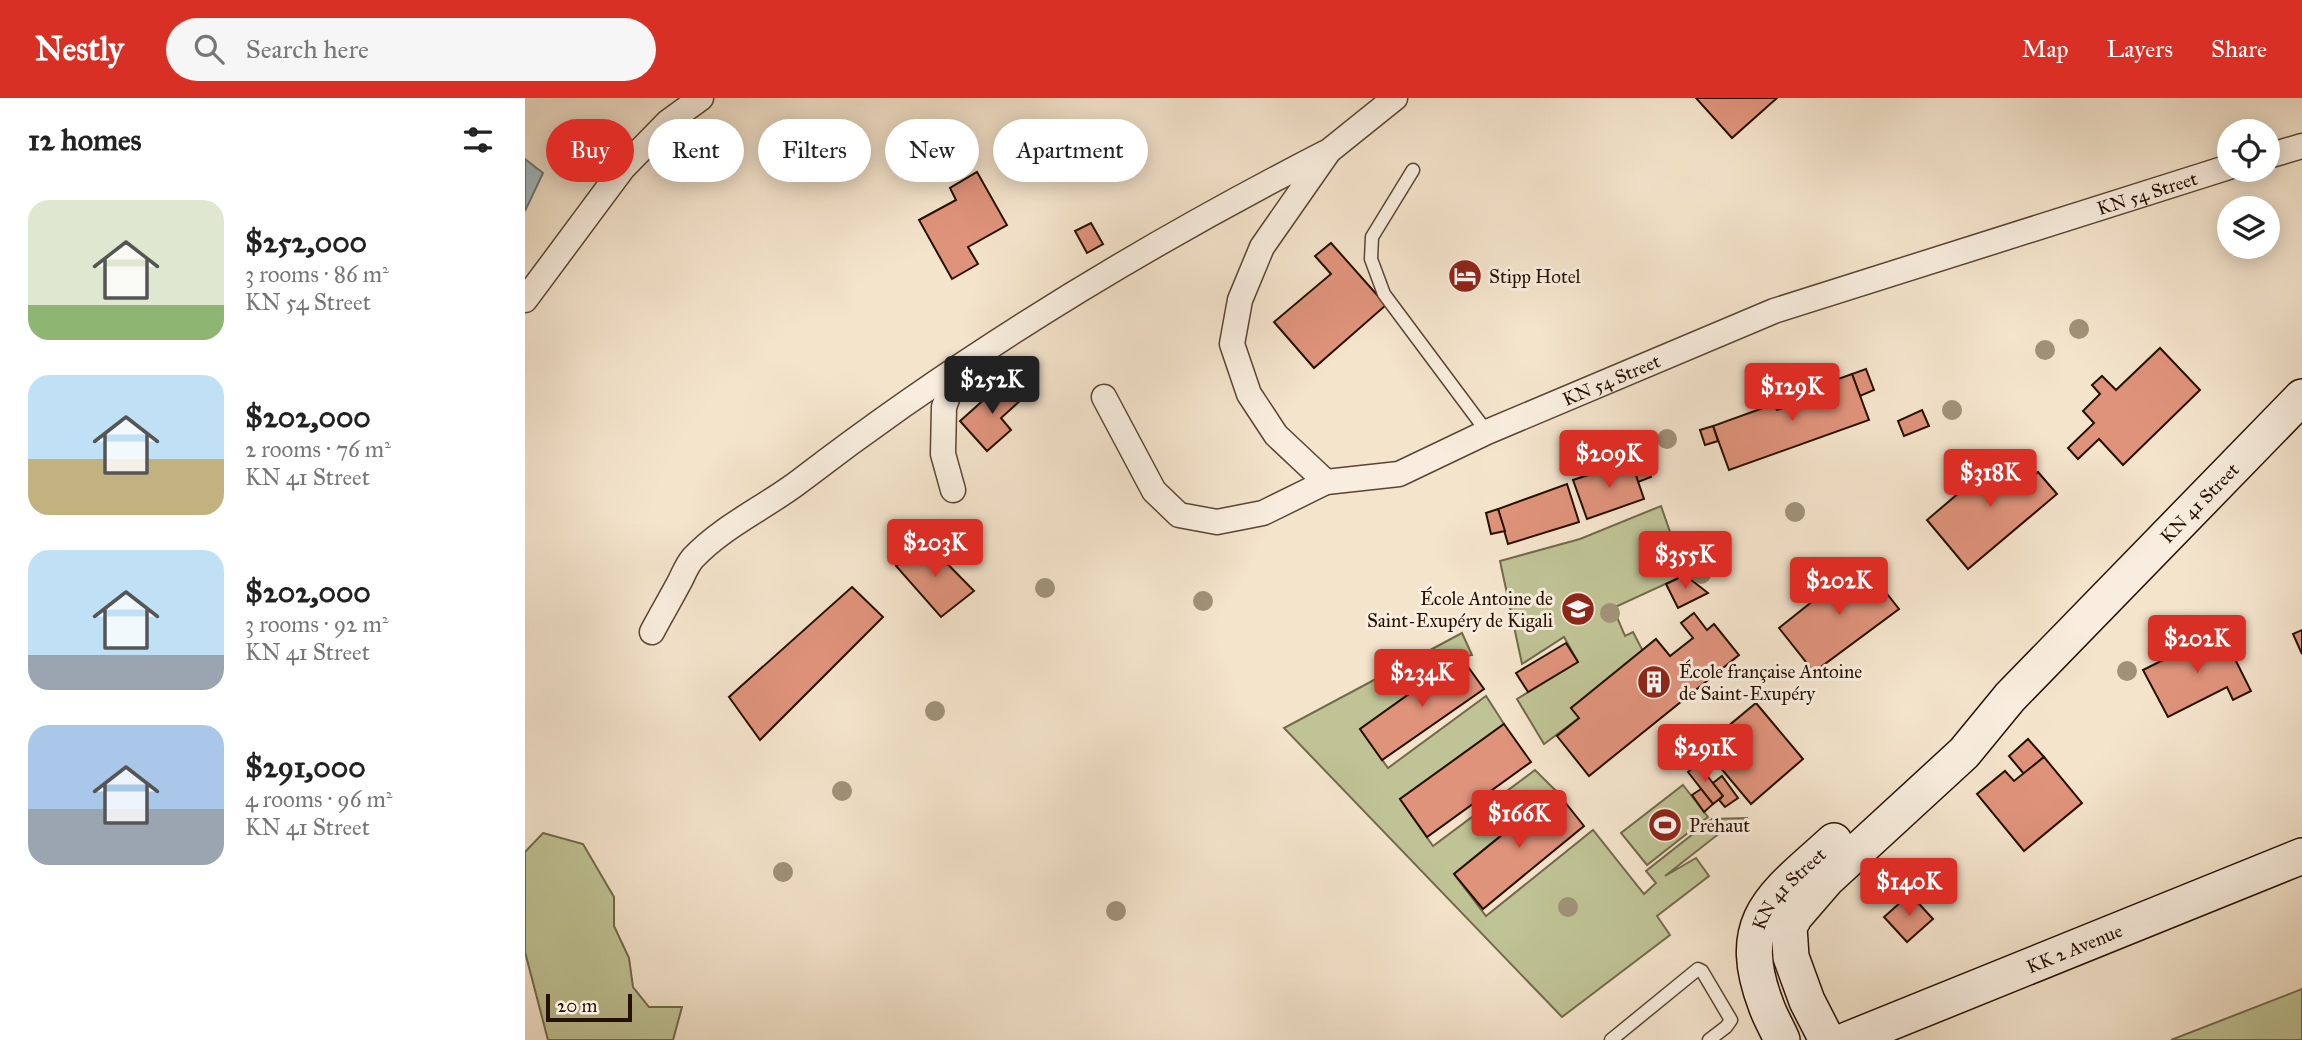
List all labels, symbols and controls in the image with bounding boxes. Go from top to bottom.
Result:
search box [166,18,656,81]
text: Nestly [35,29,124,69]
icon: search [190,30,228,68]
text: Search here [246,33,369,65]
text: Map [2022,34,2069,64]
text: Layers [2107,34,2173,64]
text: Share [2211,34,2267,64]
chip: Buy [546,119,634,182]
chip: Rent [648,119,744,182]
chip: Filters [758,119,871,182]
chip: New [885,119,979,182]
chip: Apartment [993,119,1148,182]
map controls [2217,119,2280,259]
button: locate [2217,119,2280,182]
icon: filters [459,121,497,159]
text: 12 homes [28,122,141,158]
street label: KN 54 Street [2094,166,2200,220]
button: layers [2217,196,2280,259]
text: $252,000 [245,224,367,260]
icon: home [84,228,168,312]
hotel icon: Stipp Hotel [1446,257,1484,295]
text: 3 rooms · 86 m² [245,260,389,288]
place label: Stipp Hotel [1489,265,1582,288]
text: KN 54 Street [245,288,371,316]
street label: KN 54 Street [1559,349,1664,410]
pin: $252K [943,356,1041,416]
pin: $129K [1743,364,1841,423]
text: $252K [960,365,1024,393]
text: $129K [1761,372,1823,400]
text: $202,000 [245,399,371,435]
icon: home [84,403,168,487]
pin: $209K [1560,430,1658,490]
text: 2 rooms · 76 m² [245,435,391,463]
text: $209K [1575,439,1643,467]
pin: $318K [1941,450,2039,509]
street label: KN 41 Street [2155,457,2244,548]
text: $318K [1960,458,2020,486]
text: KN 41 Street [245,463,370,491]
pin: $203K [886,519,984,579]
text: $203K [903,528,967,556]
pin: $355K [1636,532,1734,591]
text: $355K [1655,540,1715,568]
pin: $202K [1790,558,1888,617]
text: $202K [1806,566,1872,594]
text: $202,000 [245,574,371,610]
icon: home [84,578,168,662]
place label: École Antoine de Saint-Exupéry de Kigali [1367,586,1553,633]
school or university icon: École Antoine de Saint-Exupéry de Kigali [1559,590,1597,628]
text: 3 rooms · 92 m² [245,610,388,638]
pin: $202K [2148,616,2246,675]
text: $202K [2164,624,2230,652]
text: KN 41 Street [245,638,370,666]
pin: $234K [1373,650,1471,709]
text: $234K [1390,658,1454,686]
place label: École française Antoine de Saint-Exupéry [1679,659,1862,705]
building icon: École française Antoine de Saint-Exupéry [1635,663,1673,701]
pin: $291K [1656,724,1754,784]
text: $291K [1674,733,1736,761]
text: $291,000 [245,749,366,785]
icon: home [84,753,168,837]
text: 4 rooms · 96 m² [245,785,392,813]
pin: $166K [1470,790,1568,850]
text: $166K [1488,799,1550,827]
sports icon: Prehaut [1646,806,1684,844]
text: KN 41 Street [245,813,370,841]
place label: Prehaut [1689,814,1750,837]
street label: KN 41 Street [1747,842,1831,933]
pin: $140K [1860,858,1958,918]
text: $140K [1876,867,1942,895]
street label: KK 2 Avenue [2023,918,2126,978]
scale bar [546,991,632,1023]
text: 20 m [557,994,598,1017]

